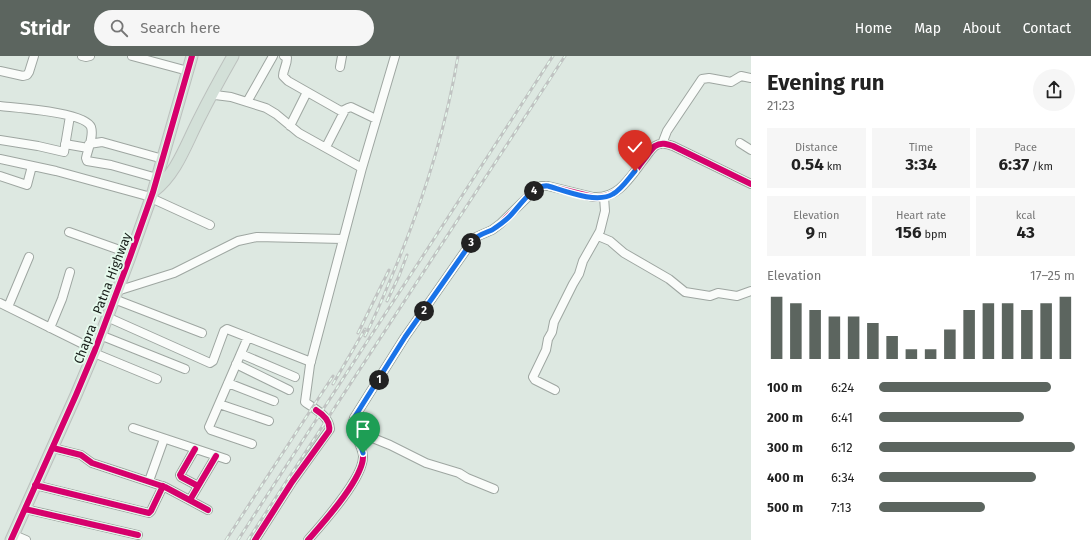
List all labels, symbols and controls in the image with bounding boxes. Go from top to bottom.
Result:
search box [94,10,374,46]
text: Stridr [20,17,70,40]
icon: search [108,17,130,39]
text: Search here [140,19,220,37]
text: Home [855,20,892,37]
text: Map [914,20,941,37]
text: About [963,20,1001,37]
text: Contact [1023,20,1071,37]
text: Evening run [767,69,884,96]
button: share [1033,69,1075,111]
text: 21:23 [767,98,795,113]
pin [618,130,652,171]
icon: check [624,136,646,158]
text: Distance [795,141,838,154]
text: Time [909,141,933,154]
text: Pace [1014,141,1037,154]
text: 0.54 [791,154,824,175]
text: 3:34 [905,154,937,175]
text: 6:37 [998,154,1029,175]
text: km [824,160,842,173]
text: /km [1029,160,1053,173]
pin: 4 [524,181,544,201]
text: 4 [531,184,537,197]
text: Elevation [793,209,839,222]
text: Heart rate [896,209,946,222]
text: kcal [1016,209,1036,222]
text: 9 [805,222,815,243]
text: 156 [895,222,922,243]
text: 43 [1017,222,1035,243]
text: m [815,228,827,241]
text: bpm [922,228,947,241]
street label: Chapra - Patna Highway [70,230,135,366]
pin: 3 [461,233,481,253]
text: 3 [468,236,474,249]
text: Elevation [767,268,821,283]
text: 17–25 m [1030,268,1075,283]
pin: 2 [414,301,434,321]
text: 2 [421,304,427,317]
pin: 1 [369,370,389,390]
text: 1 [376,373,382,386]
text: 100 m [767,380,802,395]
text: 6:24 [831,380,854,395]
text: 200 m [767,410,803,425]
text: 6:41 [831,410,853,425]
pin [346,412,380,453]
icon: arrive [352,418,374,440]
text: 300 m [767,440,803,455]
text: 6:12 [831,440,853,455]
text: 400 m [767,470,804,485]
text: 6:34 [831,470,855,485]
text: 500 m [767,500,803,515]
text: 7:13 [831,500,852,515]

